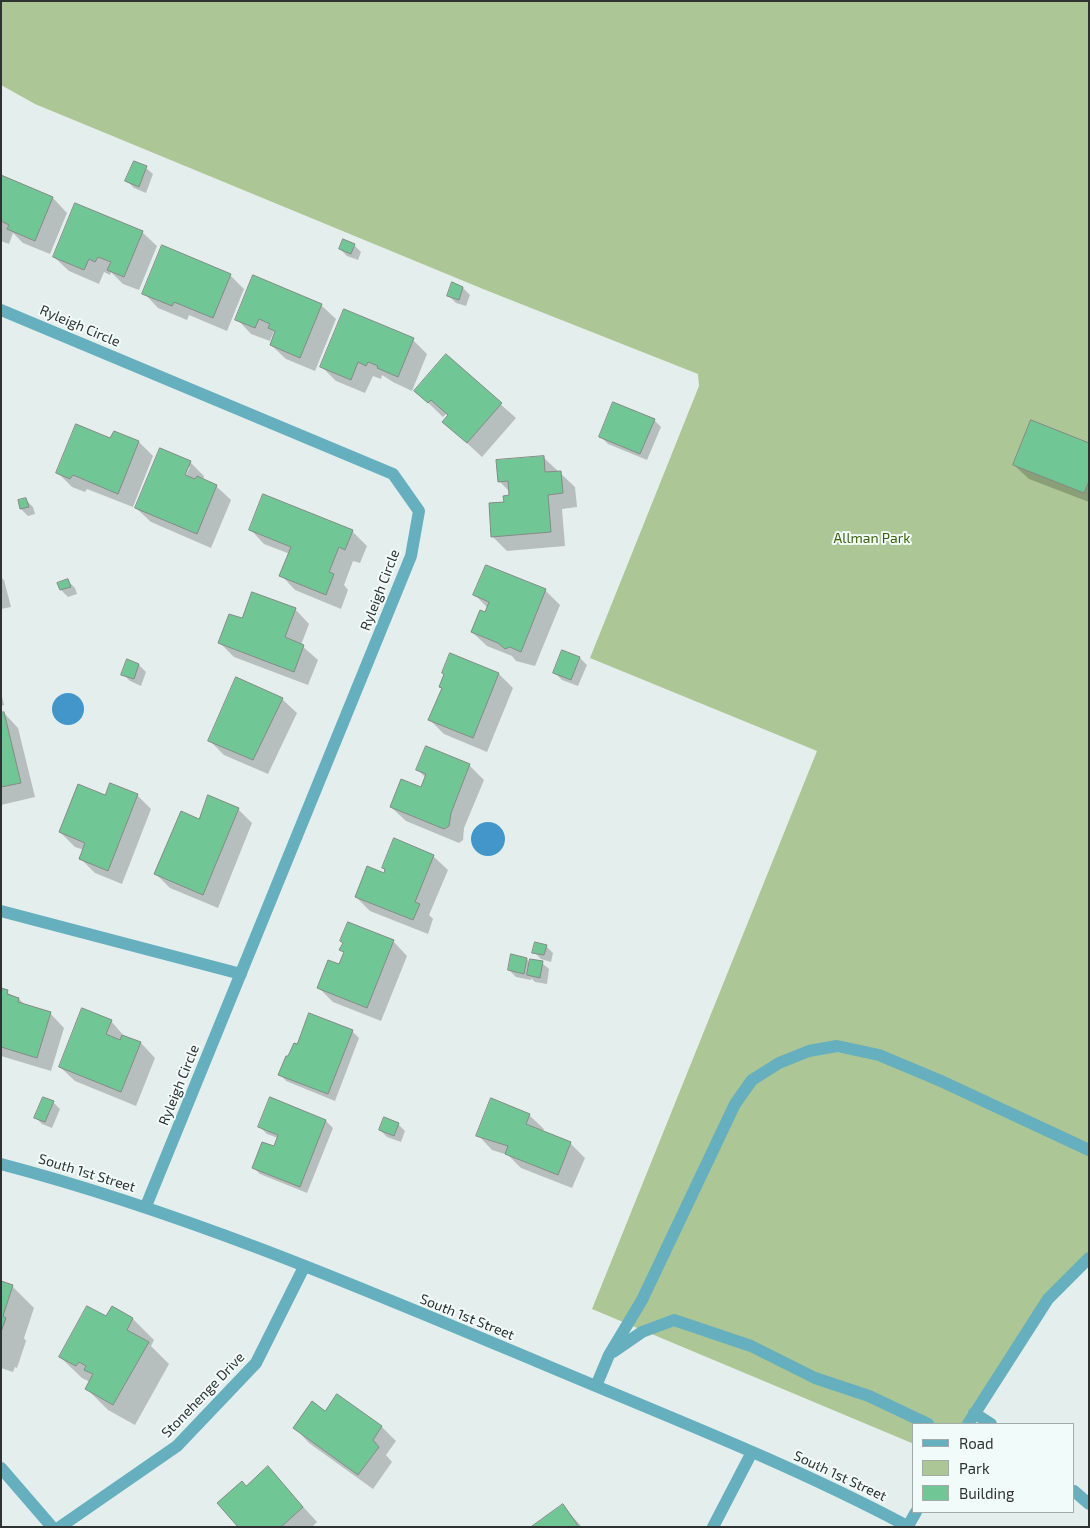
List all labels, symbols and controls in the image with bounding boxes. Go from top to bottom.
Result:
street label: Ryleigh Circle [37,302,123,350]
park label: Allman Park [834,530,910,546]
street label: Ryleigh Circle [357,547,403,633]
street label: Ryleigh Circle [155,1042,203,1128]
street label: South 1st Street [37,1150,137,1196]
street label: South 1st Street [417,1290,517,1344]
street label: Stonehenge Drive [158,1349,248,1441]
legend [912,1423,1075,1513]
text: Road [959,1434,994,1452]
street label: South 1st Street [791,1447,889,1505]
text: Park [959,1459,990,1477]
text: Building [959,1484,1014,1502]

